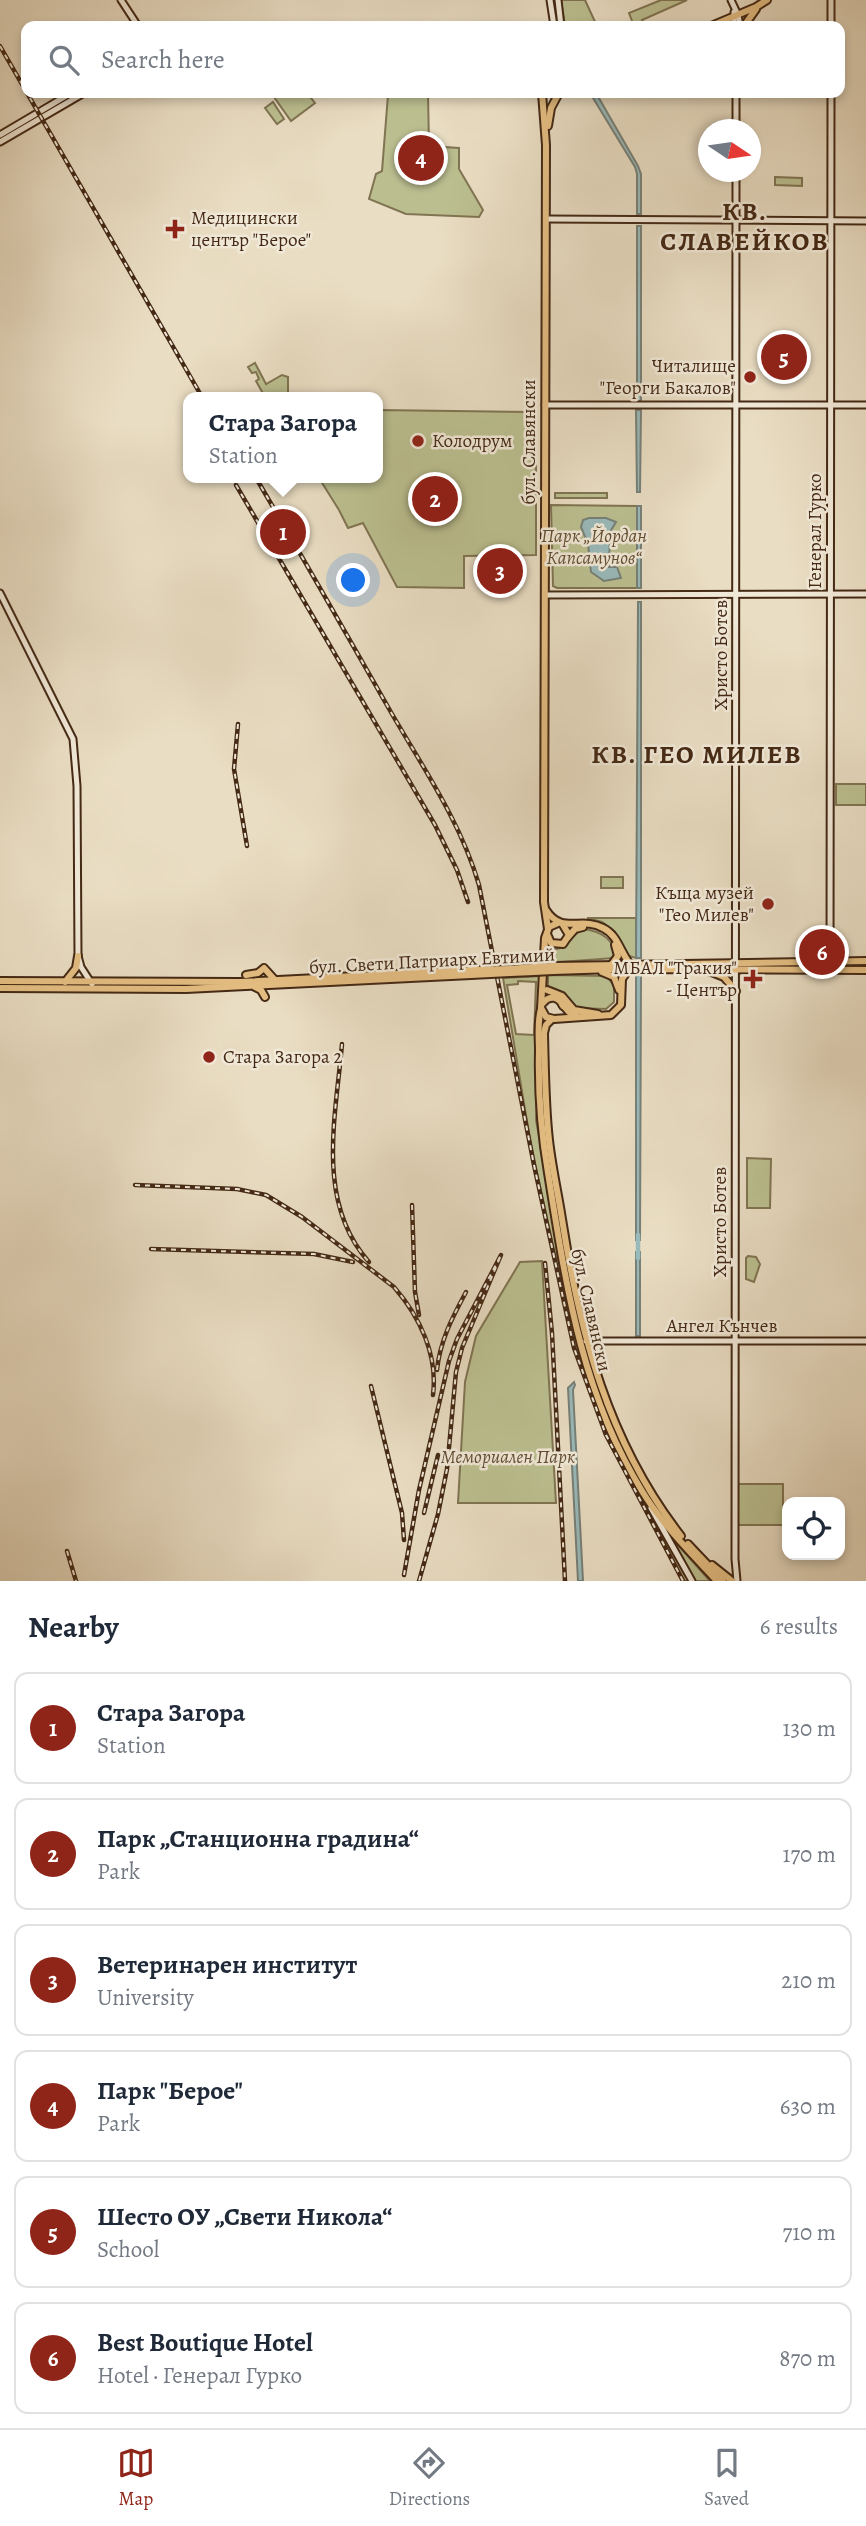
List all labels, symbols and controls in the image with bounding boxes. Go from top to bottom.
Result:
search box [21,21,845,98]
icon: search [45,41,83,79]
text: Search here [101,42,225,77]
north arrow [698,119,761,182]
pin: 4 [398,132,444,184]
district label: КВ. СЛАВЕЙКОВ [660,194,830,259]
place label: Медицински център "Берое" [191,205,311,253]
marker: Медицински център "Берое" [165,219,185,239]
pin: 5 [761,331,807,383]
place label: Читалище "Георги Бакалов" [600,353,736,401]
marker: Читалище "Георги Бакалов" [742,369,758,385]
street label: бул. Славянски [516,379,542,505]
popup [183,392,383,483]
text: Стара Загора [209,405,357,440]
place label: Колодрум [432,428,513,454]
marker: Колодрум [410,433,426,449]
text: Station [209,440,278,471]
pin: 2 [412,473,458,525]
street label: Генерал Гурко [802,473,828,589]
pin: 1 [260,506,306,558]
park label: Парк „Йордан Капсамунов“ [541,523,647,571]
pin: 3 [477,545,523,597]
your location [336,563,370,597]
street label: Христо Ботев [708,600,734,710]
district label: КВ. ГЕО МИЛЕВ [591,737,803,772]
place label: Къща музей "Гео Милев" [655,880,754,928]
marker: Къща музей "Гео Милев" [760,896,776,912]
pin: 6 [799,926,845,978]
street label: бул. Свети Патриарх Евтимий [308,942,556,980]
place label: МБАЛ "Тракия" - Център [613,955,737,1003]
marker: МБАЛ "Тракия" - Център [743,969,763,989]
place label: Стара Загора 2 [223,1044,342,1070]
marker: Стара Загора 2 [201,1049,217,1065]
street label: Христо Ботев [707,1167,733,1277]
street label: бул. Славянски [564,1246,618,1374]
street label: Ангел Кънчев [666,1313,777,1339]
park label: Мемориален Парк [441,1444,576,1470]
map controls [782,1497,845,1560]
button: locate [782,1497,845,1560]
text: Nearby [28,1607,119,1647]
text: 6 results [760,1611,838,1642]
text: Стара Загора [97,1695,245,1730]
text: 1 [49,1713,57,1744]
text: 130 m [783,1713,836,1744]
text: Station [97,1730,166,1761]
text: Парк „Станционна градина“ [97,1821,419,1856]
text: 2 [47,1839,59,1870]
text: 170 m [783,1839,836,1870]
text: Park [97,1856,140,1887]
text: Ветеринарен институт [97,1947,357,1982]
text: 3 [48,1965,58,1996]
text: 210 m [781,1965,836,1996]
text: University [97,1982,194,2013]
text: Парк "Берое" [97,2073,243,2108]
text: 4 [48,2091,58,2122]
text: 630 m [780,2091,836,2122]
text: Park [97,2108,140,2139]
text: Шесто ОУ „Свети Никола“ [97,2199,392,2234]
text: 5 [48,2217,58,2248]
text: 710 m [783,2217,836,2248]
text: School [97,2234,159,2265]
text: Best Boutique Hotel [97,2325,313,2360]
text: 6 [48,2343,58,2374]
text: 870 m [779,2343,836,2374]
text: Hotel · Генерал Гурко [97,2360,302,2391]
tab: Map [117,2444,155,2512]
tab: Directions [389,2444,470,2512]
tab: Saved [704,2444,749,2512]

